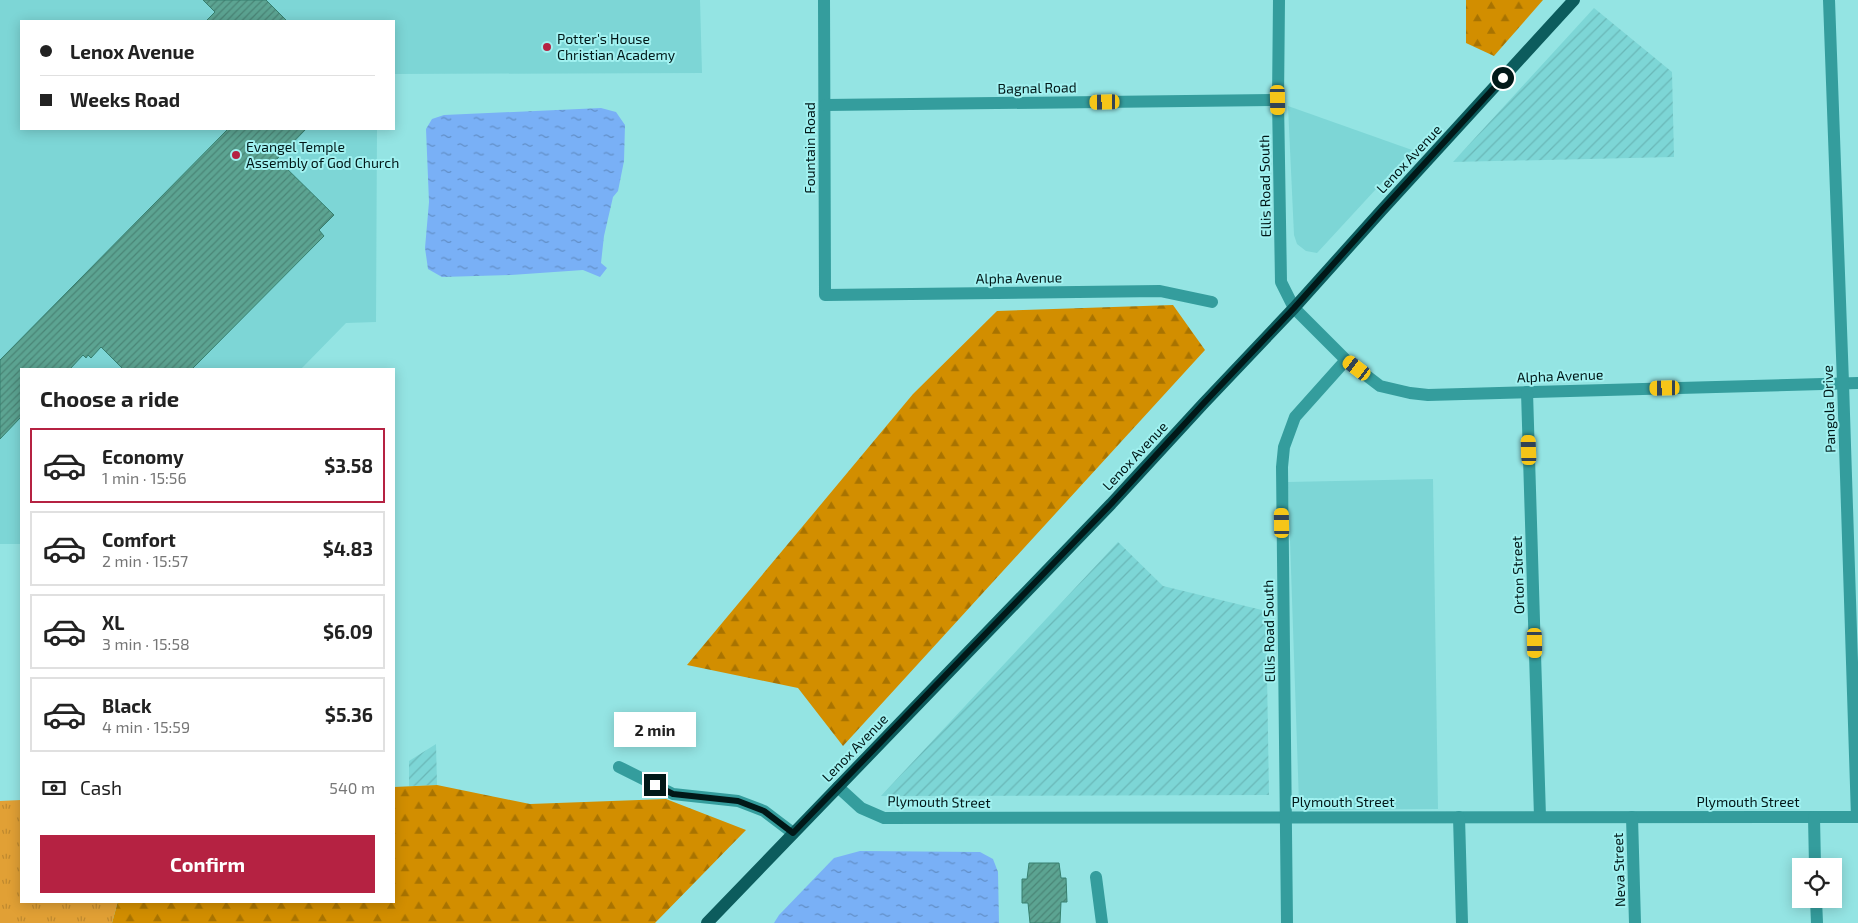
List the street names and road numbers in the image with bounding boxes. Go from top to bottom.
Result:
street label: Bagnal Road [997,78,1077,97]
street label: Fountain Road [801,102,818,194]
street label: Lenox Avenue [1373,121,1445,197]
street label: Ellis Road South [1255,135,1274,237]
street label: Alpha Avenue [976,268,1062,287]
street label: Alpha Avenue [1516,365,1604,386]
street label: Pangola Drive [1818,365,1839,453]
street label: Lenox Avenue [1099,418,1171,494]
street label: Orton Street [1508,536,1527,615]
street label: Ellis Road South [1259,580,1278,682]
street label: Lenox Avenue [818,710,891,785]
street label: Plymouth Street [887,792,991,811]
street label: Plymouth Street [1291,793,1395,810]
street label: Plymouth Street [1696,793,1800,810]
street label: Neva Street [1609,833,1628,908]

